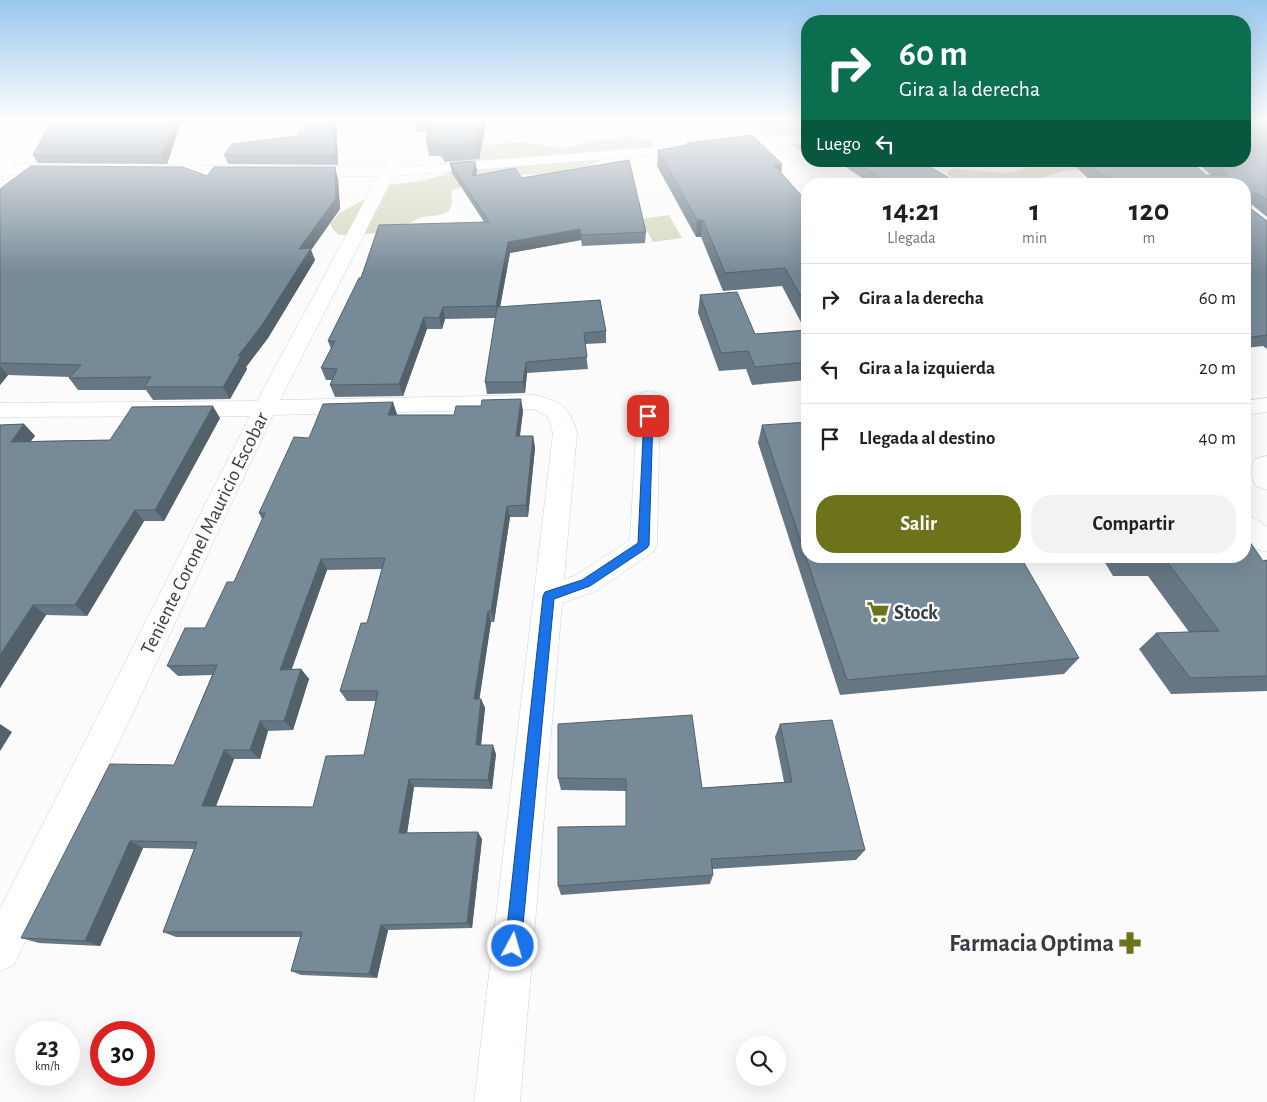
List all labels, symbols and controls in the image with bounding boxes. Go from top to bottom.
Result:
icon: right [816,35,881,100]
text: 60 m [899,37,968,72]
text: Gira a la derecha [899,78,1040,100]
icon: left [871,130,899,158]
text: Luego [816,135,861,154]
text: 14:21 [883,196,940,226]
text: 1 [1029,196,1040,226]
text: 120 [1129,196,1169,226]
text: Llegada [887,230,936,246]
text: min [1022,230,1047,246]
text: m [1143,230,1155,246]
icon: right [816,285,844,313]
text: Gira a la derecha [859,289,984,308]
text: 60 m [1199,289,1236,308]
icon: left [816,355,844,383]
text: Gira a la izquierda [859,359,995,378]
text: 20 m [1199,359,1236,378]
pin [627,395,669,437]
icon: arrive [634,402,662,430]
street label: Teniente Coronel Mauricio Escobar [137,409,273,658]
icon: arrive [816,425,844,453]
text: Llegada al destino [859,429,996,448]
text: 40 m [1198,429,1236,448]
button: Salir [816,495,1021,553]
button: Compartir [1031,495,1236,553]
supermarket icon: Stock [865,599,891,625]
place label: Stock [894,603,938,623]
position arrow [486,919,538,971]
pharmacy icon: Farmacia Optima [1117,930,1143,956]
place label: Farmacia Optima [949,932,1114,956]
speed limit sign: 30 [90,1021,155,1086]
text: 23 [36,1035,59,1060]
map controls [736,1036,786,1086]
button: search [736,1036,786,1086]
text: km/h [35,1060,60,1072]

